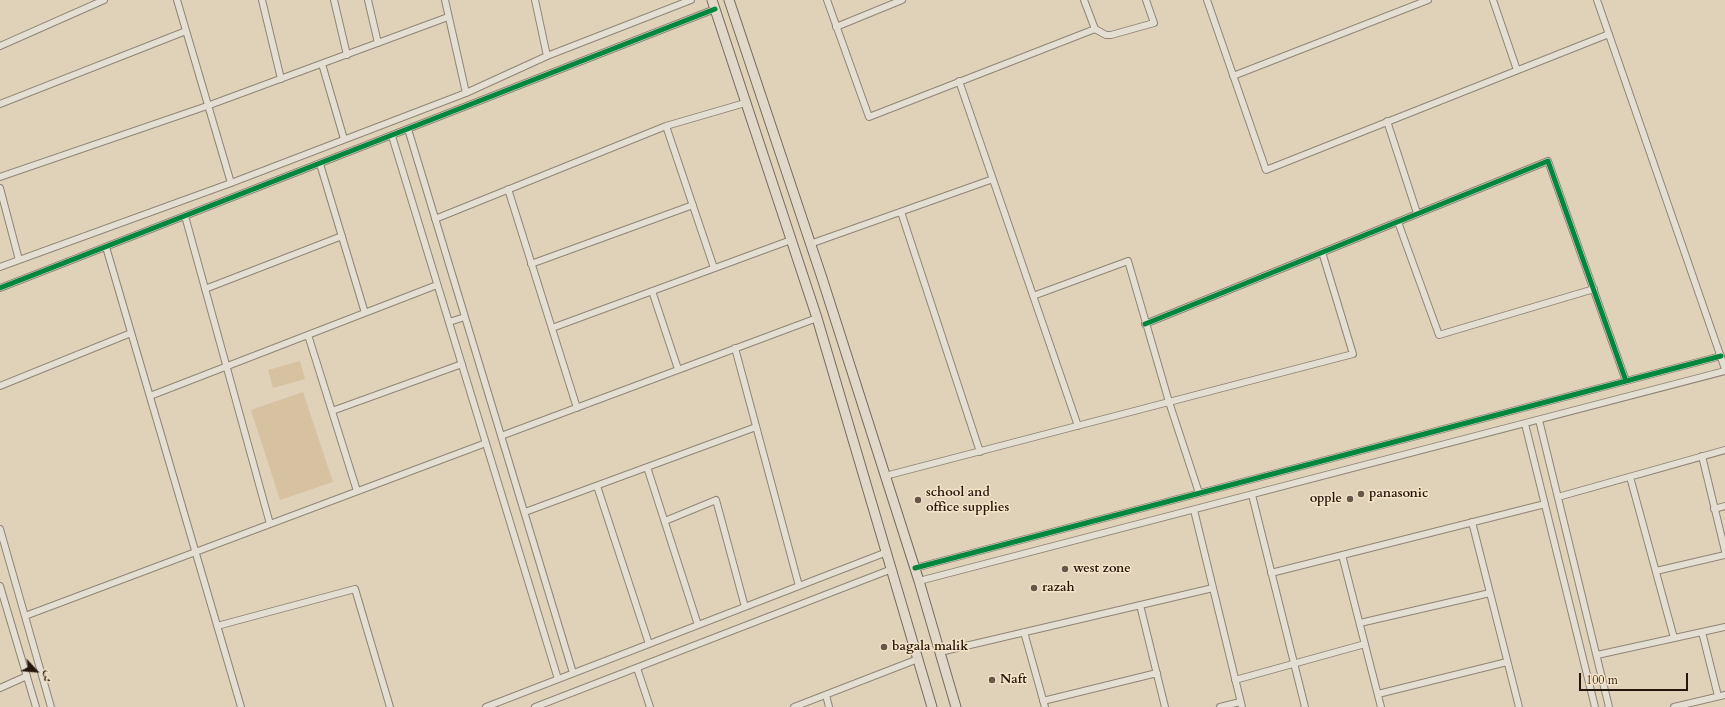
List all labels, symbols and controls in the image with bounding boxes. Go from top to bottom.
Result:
place label: school and office supplies [926,485,1009,516]
place label: panasonic [1369,486,1428,502]
marker: panasonic [1356,489,1366,499]
place label: opple [1310,491,1342,507]
marker: opple [1345,494,1355,504]
marker: school and office supplies [913,495,923,505]
place label: west zone [1073,561,1131,577]
marker: west zone [1060,564,1070,574]
place label: razah [1042,580,1075,596]
marker: razah [1029,583,1039,593]
place label: bagala malik [892,639,968,655]
marker: bagala malik [879,642,889,652]
north arrow [16,651,56,691]
scale bar [1581,665,1690,691]
text: ش [38,668,56,685]
place label: Naft [1000,672,1027,688]
text: 100 m [1586,672,1618,688]
marker: Naft [987,675,997,685]

